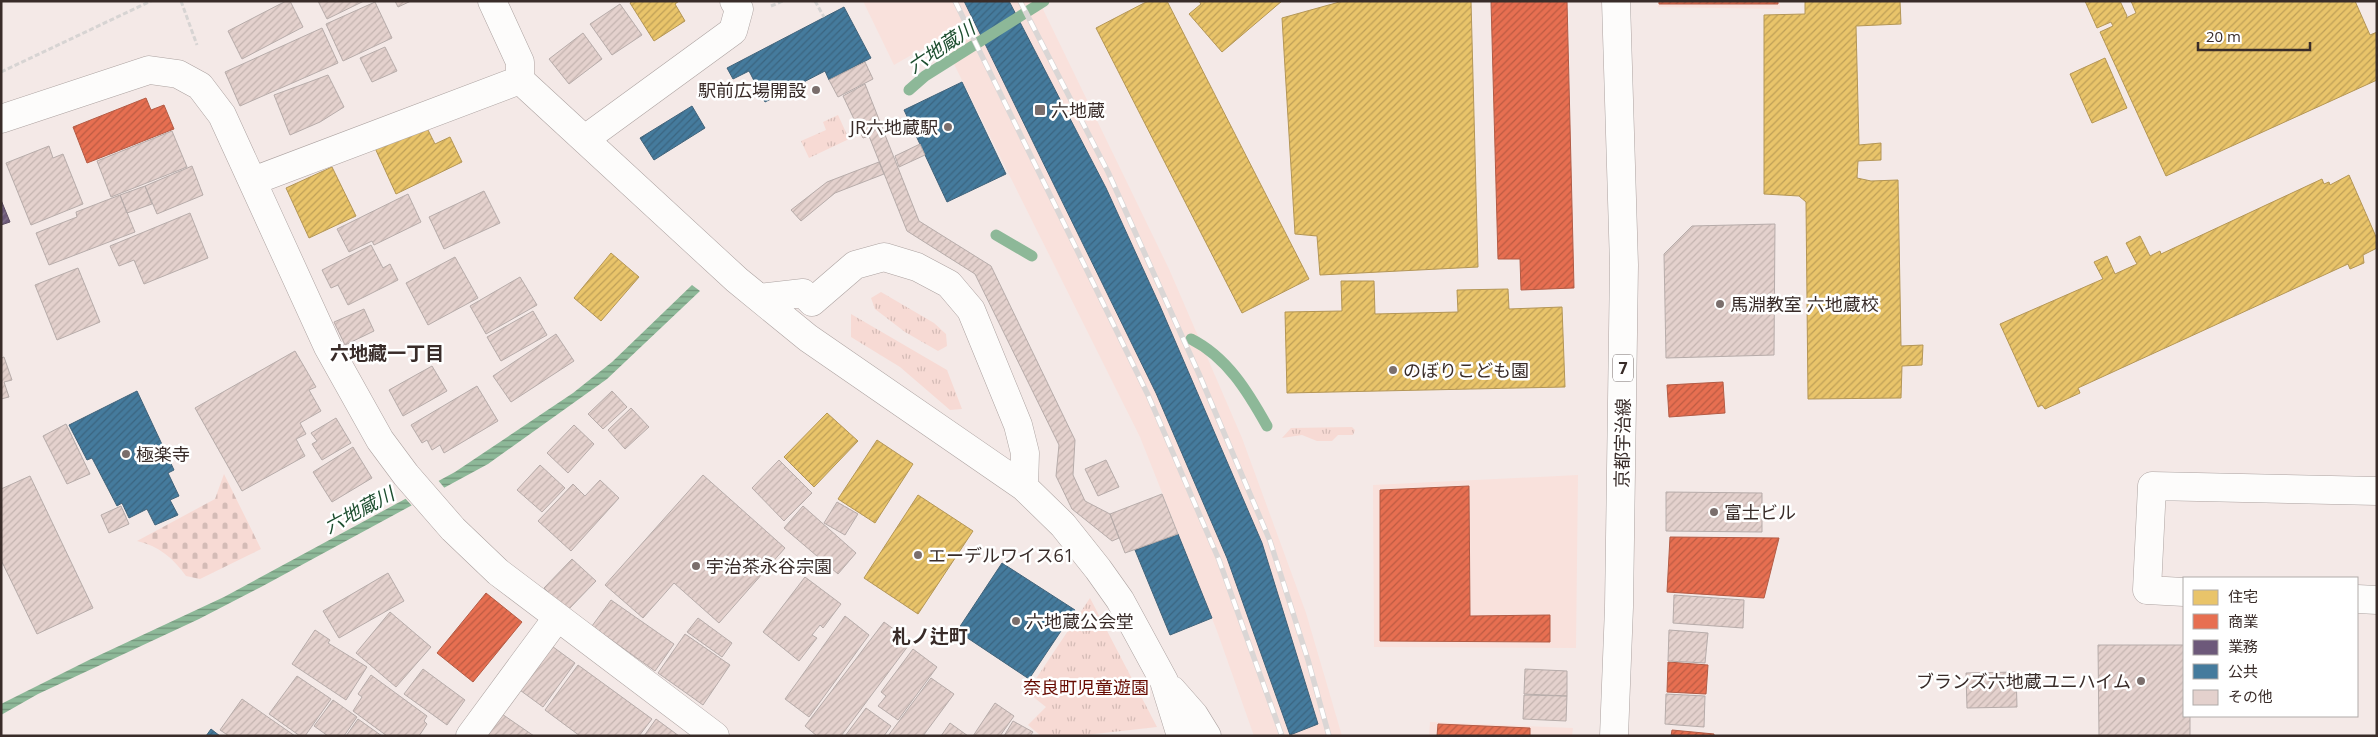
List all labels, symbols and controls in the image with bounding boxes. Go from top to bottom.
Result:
water label: 六地蔵川 [902,14,981,79]
scale bar [2198,20,2310,52]
text: 20 m [2206,26,2241,46]
place label: 駅前広場開設 [698,78,806,102]
marker: 駅前広場開設 [810,84,822,96]
place label: 六地蔵 [1051,98,1105,122]
marker: 六地蔵 [1033,103,1047,117]
place label: JR六地蔵駅 [848,115,938,139]
marker: JR六地蔵駅 [942,121,954,133]
place label: 馬淵教室 六地蔵校 [1730,292,1879,316]
marker: 馬淵教室 六地蔵校 [1714,298,1726,310]
district label: 六地藏一丁目 [330,340,444,366]
road number: 7 [1613,354,1633,382]
place label: のぼりこども園 [1403,358,1529,382]
marker: のぼりこども園 [1387,364,1399,376]
street label: 京都宇治線 [1609,398,1635,488]
place label: 極楽寺 [136,442,190,466]
marker: 極楽寺 [120,448,132,460]
water label: 六地蔵川 [319,480,400,539]
place label: 富士ビル [1724,500,1796,524]
marker: 富士ビル [1708,506,1720,518]
place label: エーデルワイス61 [928,543,1074,567]
marker: エーデルワイス61 [912,549,924,561]
place label: 宇治茶永谷宗園 [706,554,832,578]
marker: 宇治茶永谷宗園 [690,560,702,572]
legend [2183,577,2358,717]
text: 住宅 [2228,586,2258,606]
place label: 六地蔵公会堂 [1026,609,1134,633]
text: 商業 [2228,611,2258,631]
marker: 六地蔵公会堂 [1010,615,1022,627]
district label: 札ノ辻町 [892,623,968,649]
text: 業務 [2228,636,2258,656]
text: 公共 [2228,661,2258,681]
place label: ブランズ六地蔵ユニハイム [1916,669,2131,693]
park label: 奈良町児童遊園 [1023,675,1149,699]
marker: ブランズ六地蔵ユニハイム [2135,675,2147,687]
text: その他 [2228,686,2273,706]

